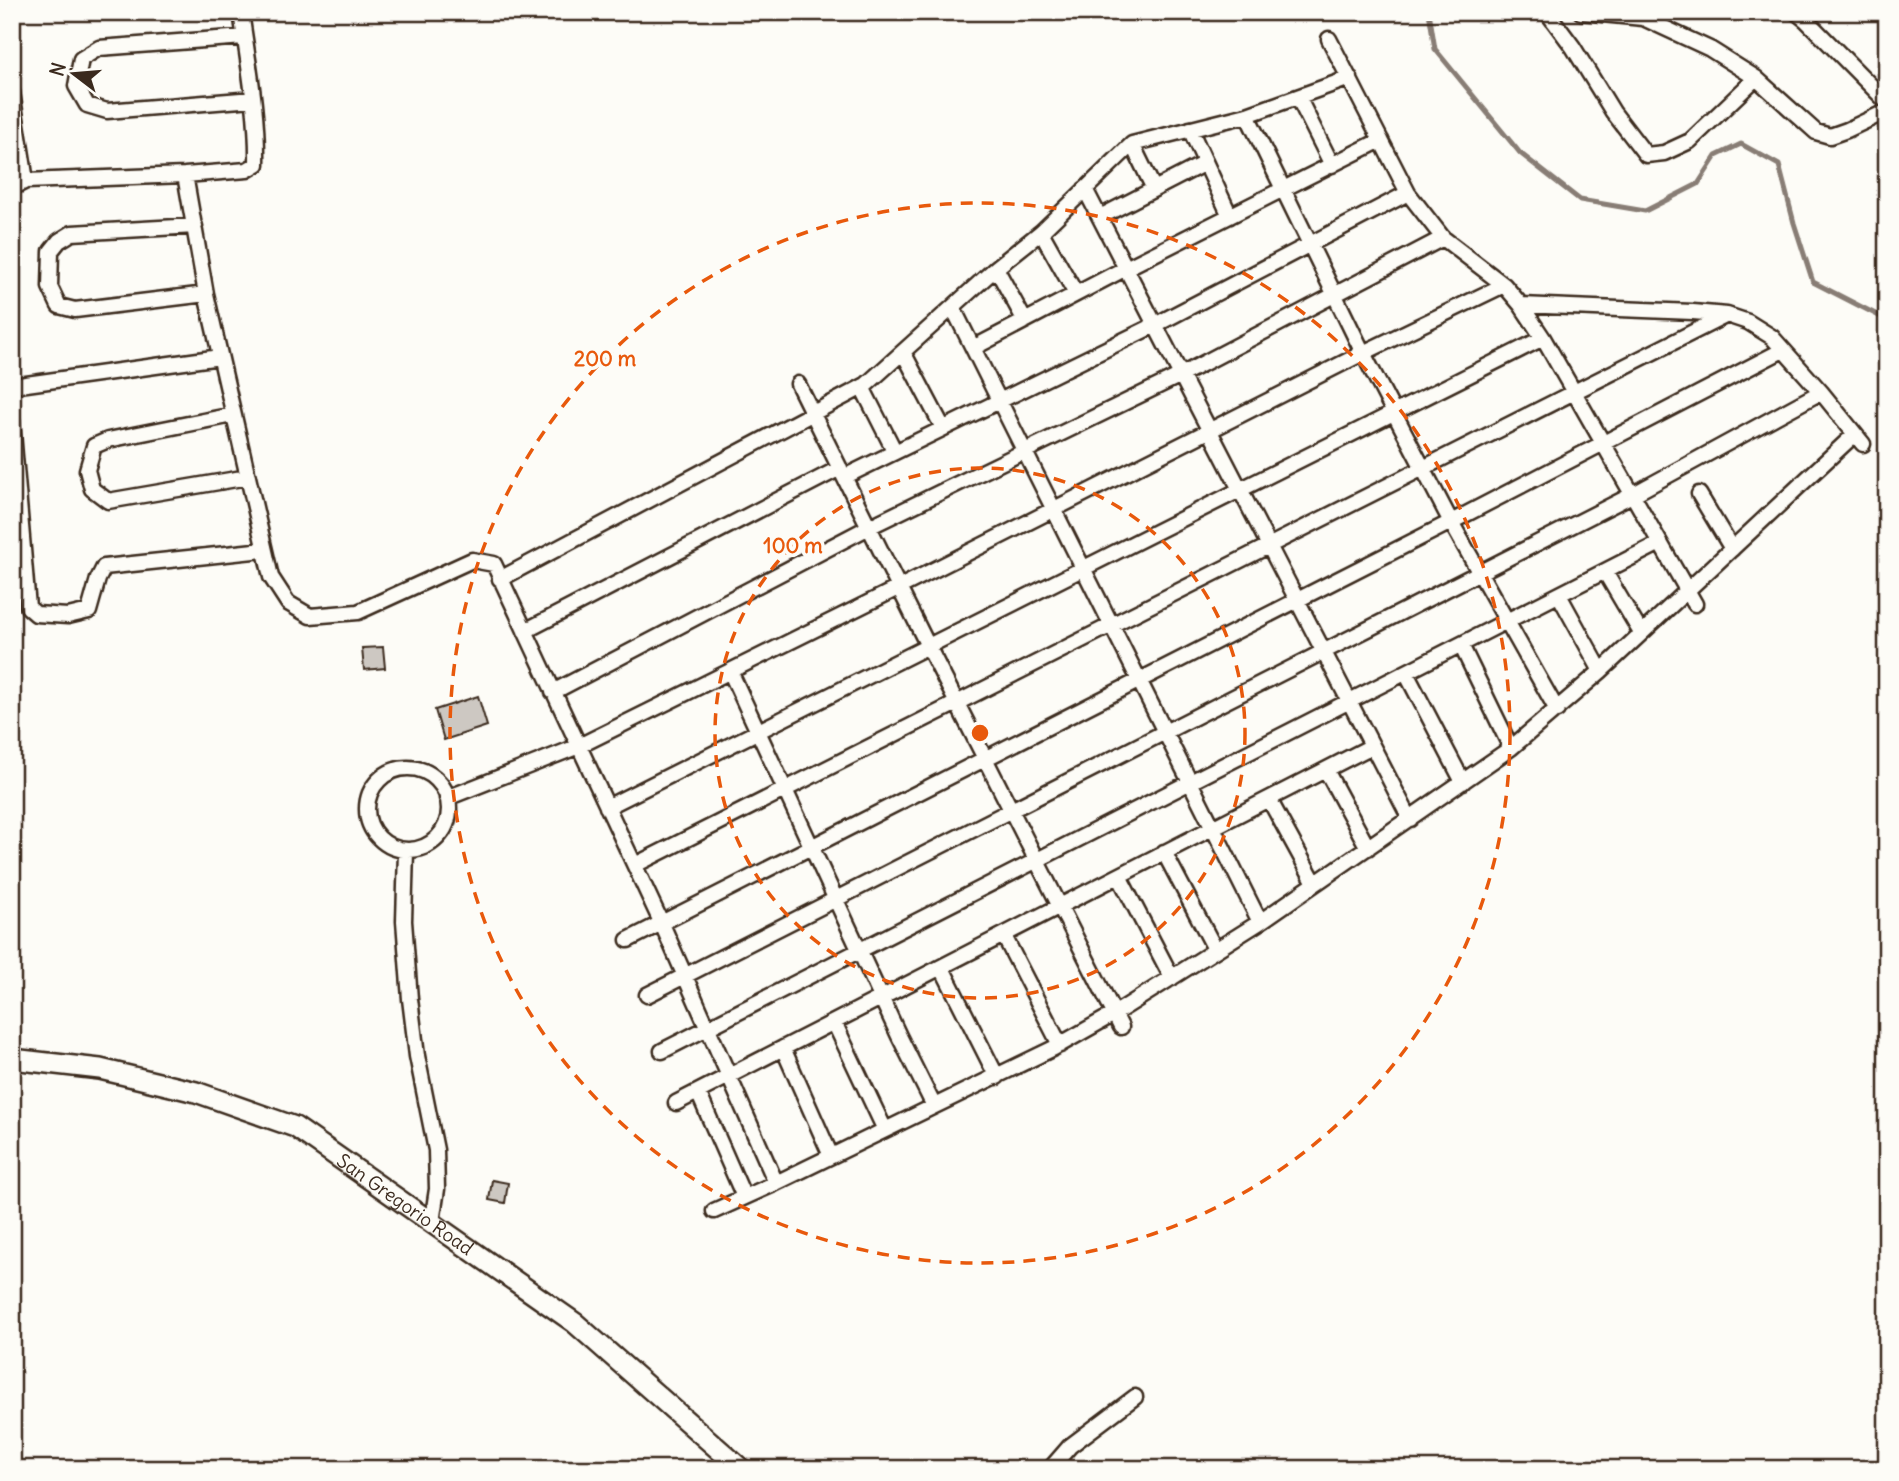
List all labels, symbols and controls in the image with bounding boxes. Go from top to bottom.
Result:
north arrow [38,38,108,108]
text: N [44,60,71,79]
text: 200 m [574,345,637,372]
text: 100 m [763,532,823,559]
centre of rings [968,721,992,745]
street label: San Gregorio Road [332,1148,478,1260]

